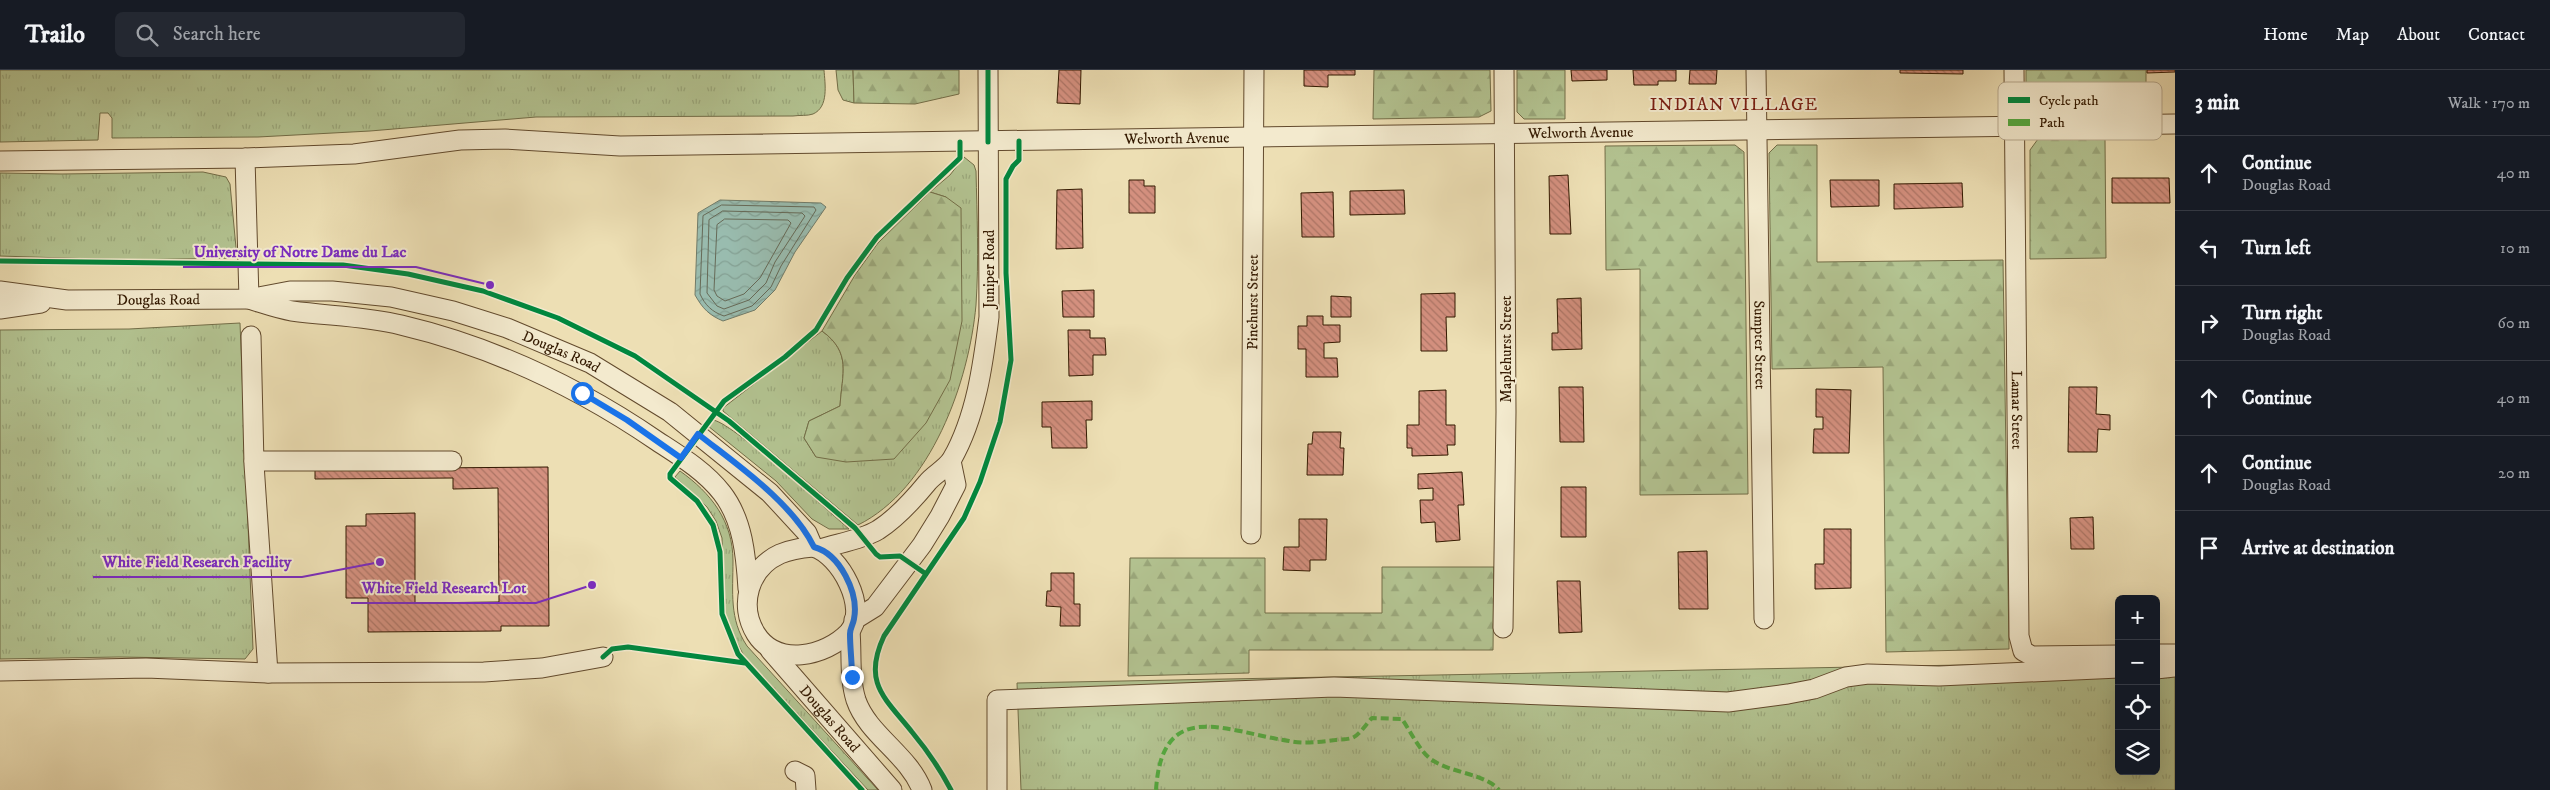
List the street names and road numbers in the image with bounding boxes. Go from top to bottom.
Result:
street label: Welworth Avenue [1527,123,1633,143]
street label: Welworth Avenue [1123,128,1229,149]
street label: Juniper Road [980,229,999,310]
street label: Pinehurst Street [1243,254,1263,350]
street label: Douglas Road [117,290,201,310]
street label: Maplehurst Street [1497,295,1516,403]
street label: Sumpter Street [1749,300,1770,390]
street label: Douglas Road [519,327,604,377]
street label: Lamar Street [2007,370,2026,450]
street label: Douglas Road [795,681,864,757]

